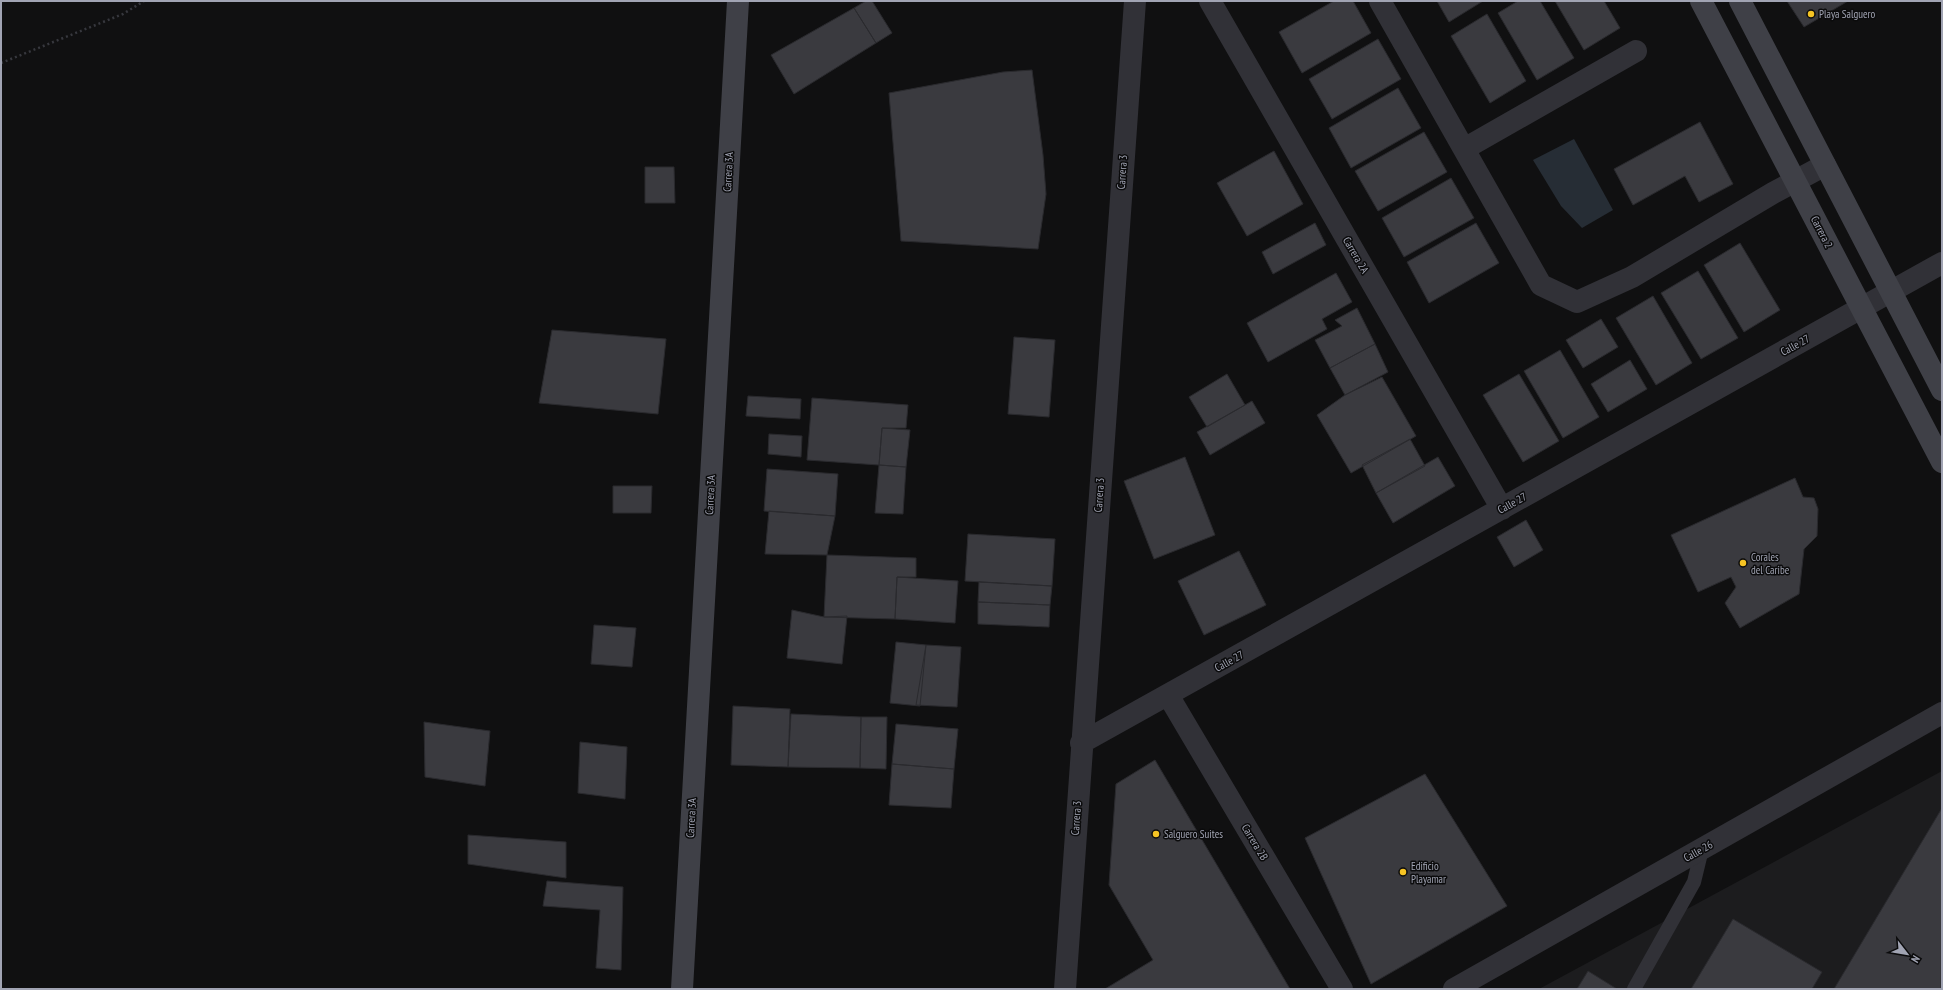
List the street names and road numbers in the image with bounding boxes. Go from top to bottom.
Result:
street label: Carrera 3A [720,151,736,192]
street label: Carrera 3 [1114,154,1130,190]
street label: Carrera 2 [1808,213,1836,251]
street label: Carrera 2A [1340,234,1372,276]
street label: Calle 27 [1778,331,1812,359]
street label: Carrera 3A [702,474,718,515]
street label: Carrera 3 [1091,477,1107,513]
street label: Calle 27 [1495,489,1529,517]
street label: Calle 27 [1212,647,1246,675]
street label: Carrera 3A [683,797,699,838]
street label: Carrera 3 [1068,800,1084,836]
street label: Carrera 2B [1239,821,1271,863]
street label: Calle 26 [1681,837,1715,865]

